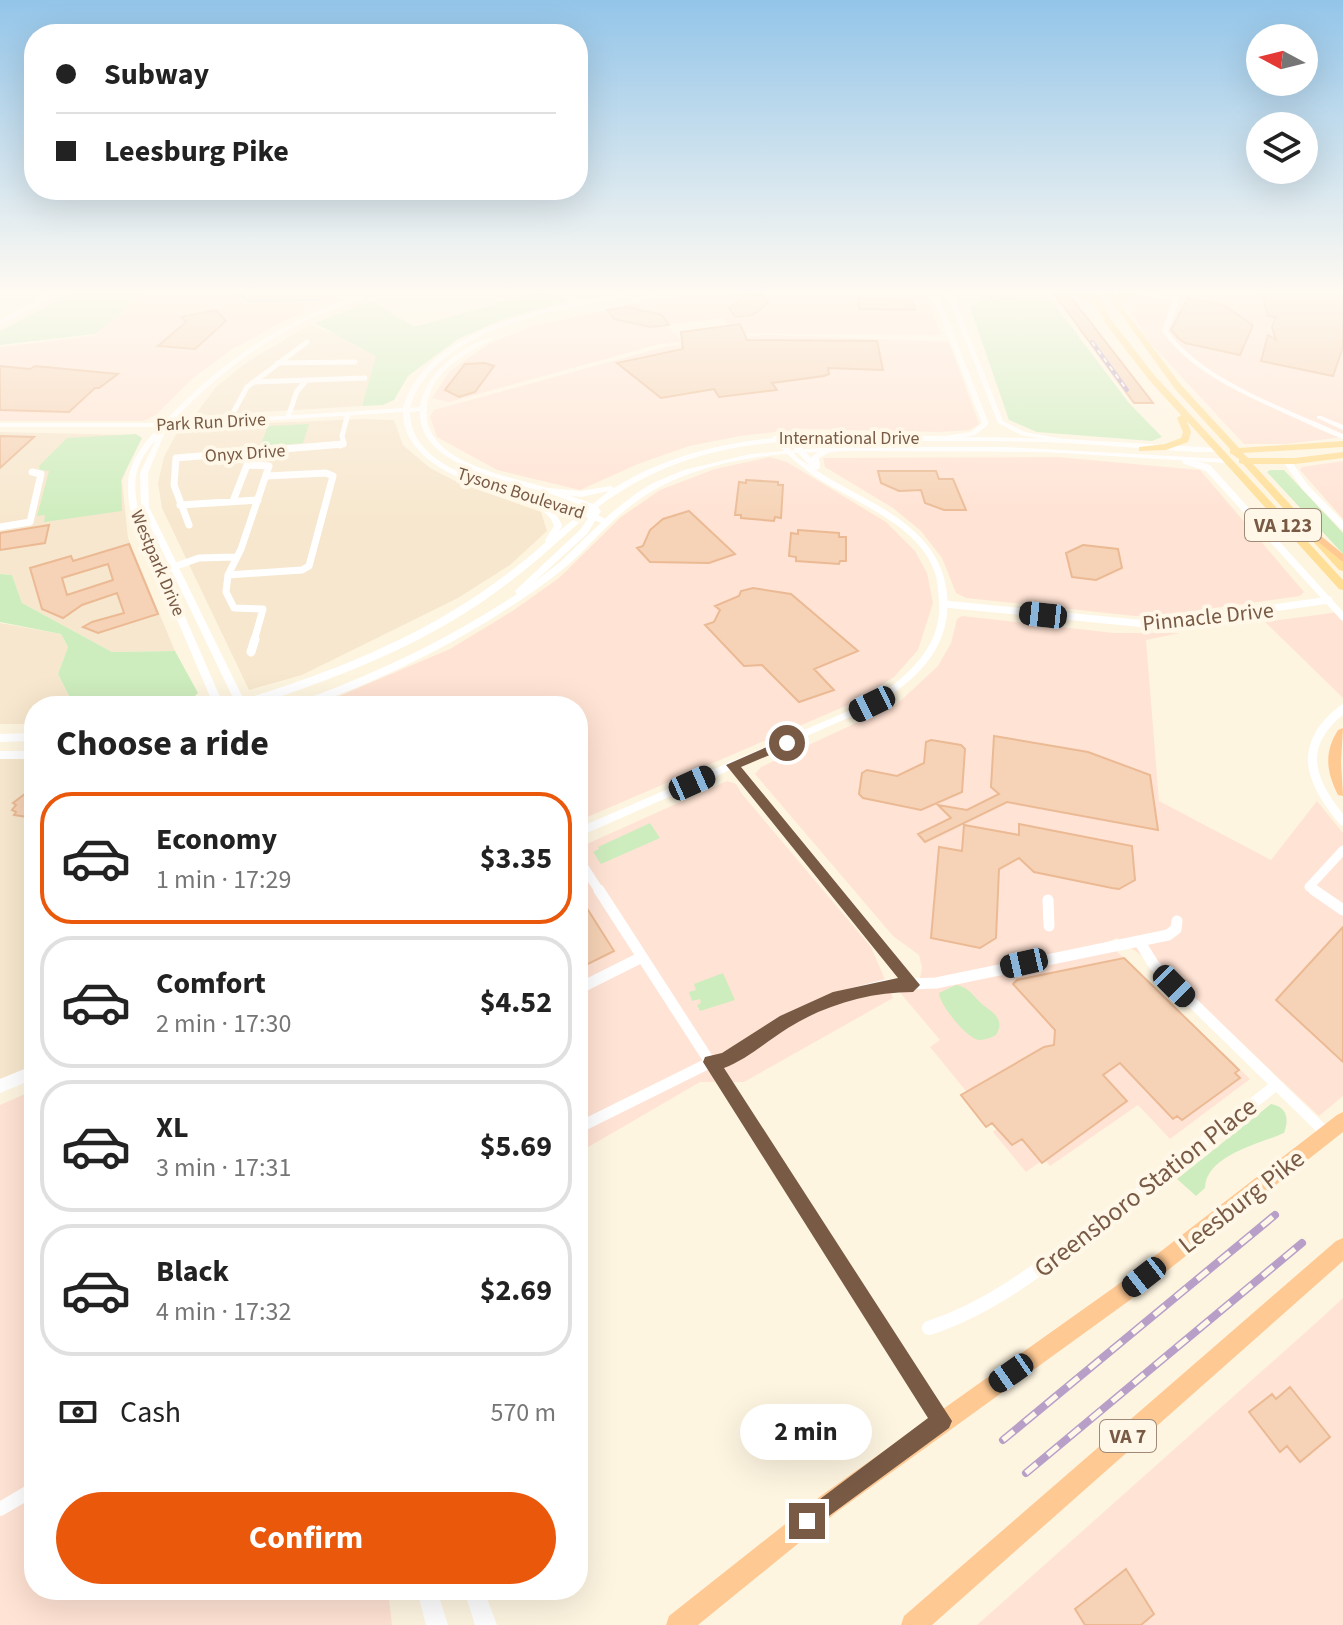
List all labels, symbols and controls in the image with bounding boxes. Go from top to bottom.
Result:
north arrow [1246,24,1318,96]
map controls [1246,24,1318,184]
text: Subway [104,53,209,96]
button: layers [1246,112,1318,184]
text: Leesburg Pike [104,130,289,173]
street label: Park Run Drive [156,407,267,438]
street label: International Drive [779,426,919,451]
street label: Onyx Drive [204,438,286,469]
street label: Tysons Boulevard [454,461,588,526]
street label: Westpark Drive [124,506,191,620]
road number: VA 123 [1245,509,1321,541]
street label: Pinnacle Drive [1141,594,1275,640]
car [1018,601,1068,629]
car [845,683,899,725]
text: Choose a ride [56,718,269,769]
route start [769,725,805,761]
car [665,762,719,804]
text: Economy [156,818,277,861]
icon: car [60,822,132,894]
text: $3.35 [480,837,552,880]
text: 1 min · 17:29 [156,861,291,898]
car [998,946,1050,980]
car [1149,961,1199,1011]
text: Comfort [156,962,266,1005]
icon: car [60,966,132,1038]
text: $4.52 [480,981,552,1024]
text: 2 min · 17:30 [156,1005,291,1042]
street label: Greensboro Station Place [1026,1089,1265,1286]
text: XL [156,1106,189,1149]
icon: car [60,1110,132,1182]
text: $5.69 [480,1125,552,1168]
street label: Leesburg Pike [1170,1140,1312,1262]
text: 3 min · 17:31 [156,1149,291,1186]
text: Black [156,1250,229,1293]
car [1118,1253,1170,1301]
icon: car [60,1254,132,1326]
text: $2.69 [480,1269,552,1312]
text: 4 min · 17:32 [156,1293,291,1330]
car [984,1349,1038,1397]
icon: cash [56,1390,100,1434]
text: Cash [120,1391,181,1434]
text: 570 m [490,1394,556,1431]
callout: 2 min [741,1405,873,1461]
text: 2 min [774,1413,838,1450]
road number: VA 7 [1100,1420,1156,1452]
button: Confirm [56,1492,556,1584]
route end [789,1503,825,1539]

